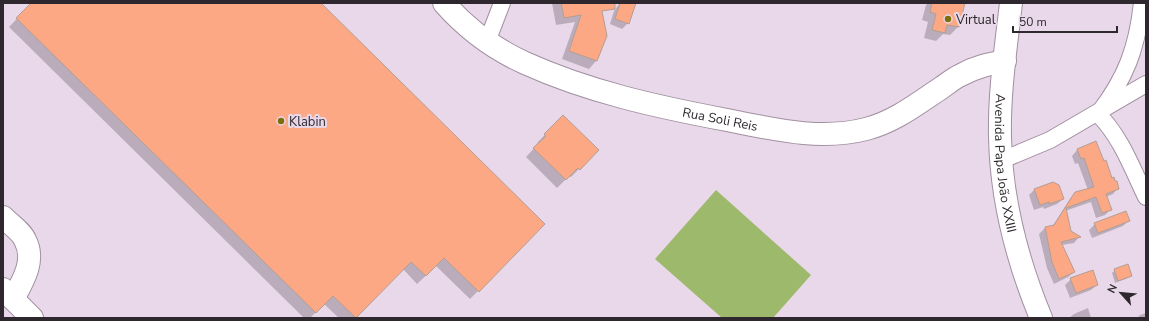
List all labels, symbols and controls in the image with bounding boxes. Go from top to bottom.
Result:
scale bar [1013,8,1117,34]
place label: Virtual [955,11,996,29]
marker: Virtual [943,14,953,24]
text: 50 m [1019,14,1047,30]
street label: Avenida Papa João XXIII [990,93,1020,234]
street label: Rua Soli Reis [681,103,759,136]
place label: Klabin [289,113,326,131]
marker: Klabin [276,116,286,126]
north arrow [1101,273,1141,313]
text: N [1104,282,1121,296]

